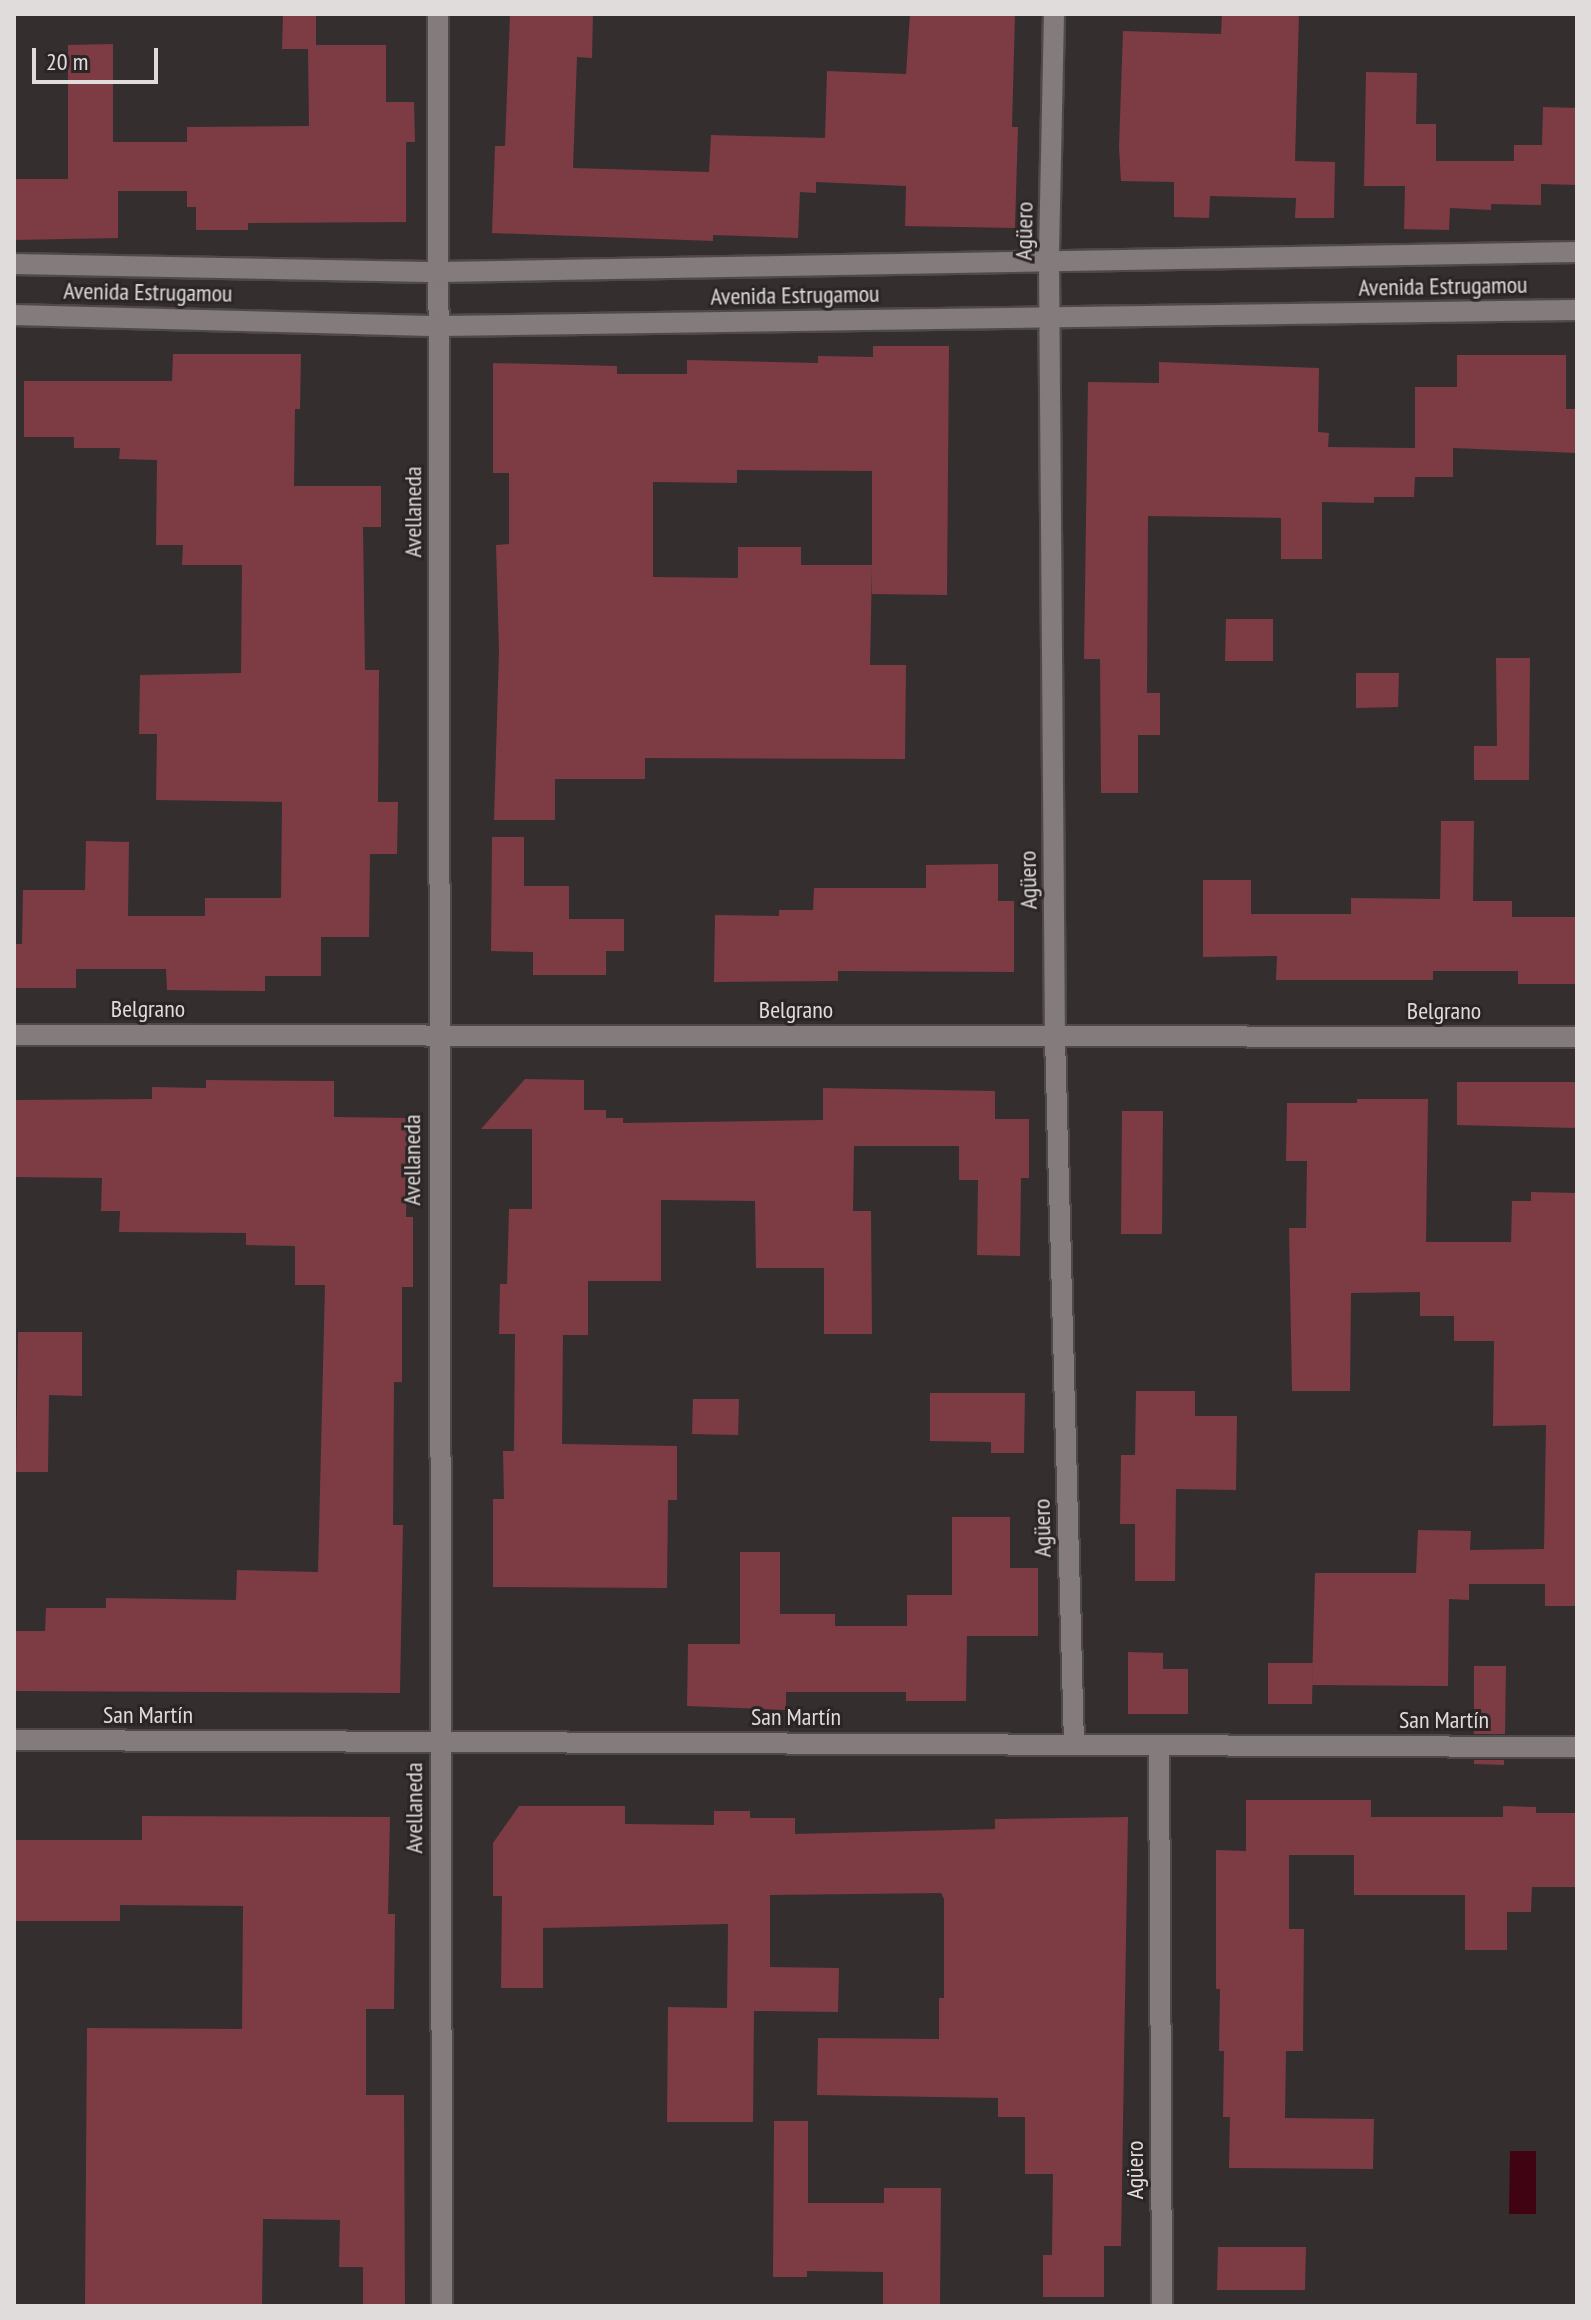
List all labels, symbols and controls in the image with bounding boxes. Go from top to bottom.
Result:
scale bar [36,32,162,82]
text: 20 m [46,46,88,77]
street label: Agüero [1009,201,1039,261]
street label: Avenida Estrugamou [1358,270,1528,302]
street label: Avenida Estrugamou [63,276,233,308]
street label: Avenida Estrugamou [710,279,880,311]
street label: Avellaneda [399,466,427,558]
street label: Agüero [1013,850,1043,910]
street label: Belgrano [111,995,185,1023]
street label: Belgrano [759,996,833,1024]
street label: Belgrano [1407,997,1481,1025]
street label: Avellaneda [398,1114,426,1206]
street label: Agüero [1027,1498,1057,1558]
street label: San Martín [103,1701,193,1729]
street label: San Martín [751,1703,841,1731]
street label: San Martín [1399,1706,1489,1734]
street label: Avellaneda [400,1762,428,1854]
street label: Agüero [1121,2141,1149,2199]

